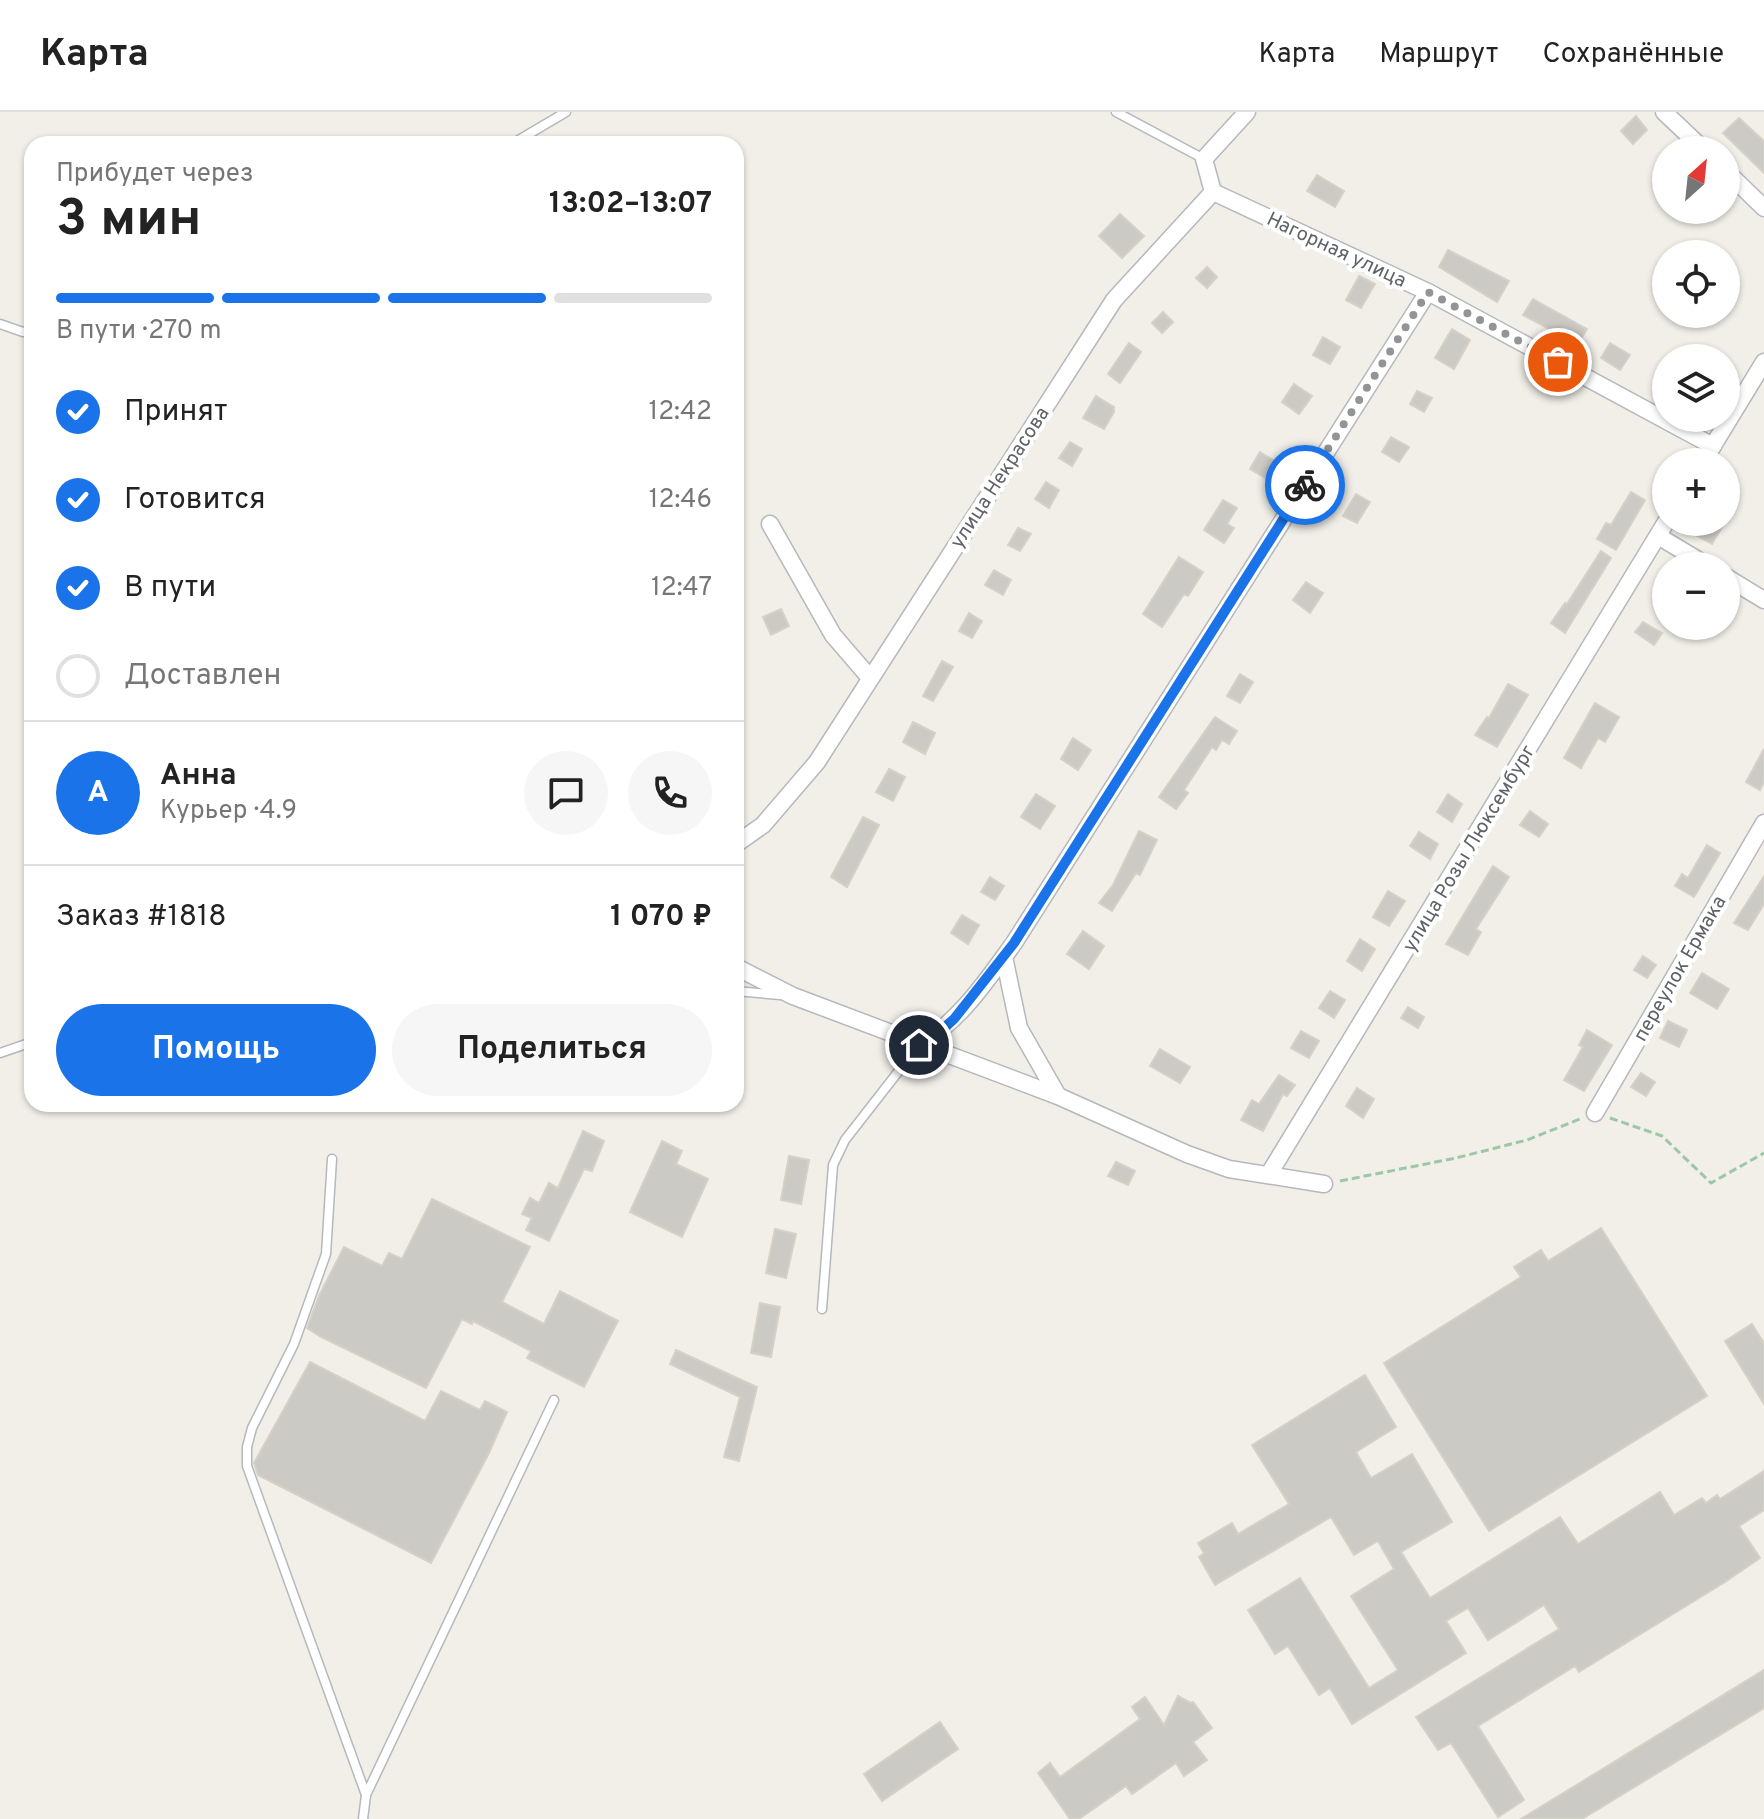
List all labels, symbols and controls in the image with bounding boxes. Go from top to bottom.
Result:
text: Карта [40,31,149,80]
text: Карта [1259,37,1335,73]
text: Маршрут [1379,37,1498,73]
text: Сохранённые [1542,37,1724,73]
north arrow [1652,136,1740,224]
map controls [1652,136,1740,640]
text: Прибудет через [56,158,254,191]
text: 13:02–13:07 [549,186,712,223]
text: 3 мин [56,188,201,254]
street label: Нагорная улица [1262,207,1410,295]
button: locate [1652,240,1740,328]
text: В пути · 270 m [56,315,221,348]
pin [1524,328,1592,396]
icon: bag [1536,340,1580,384]
button: layers [1652,344,1740,432]
icon: check [56,390,100,434]
text: Принят [124,394,228,431]
text: 12:42 [648,396,712,429]
street label: улица Некрасова [945,402,1056,554]
courier [1265,445,1345,525]
button: + [1652,448,1740,536]
icon: bike [1283,463,1327,507]
icon: check [56,478,100,522]
text: Готовится [124,482,266,519]
text: 12:46 [649,484,712,517]
button: − [1652,552,1740,640]
icon: check [56,566,100,610]
text: В пути [124,570,216,607]
text: 12:47 [651,572,712,605]
text: Доставлен [124,658,281,695]
street label: улица Розы Люксембург [1397,741,1542,957]
button: chat [524,751,608,835]
button: phone [628,751,712,835]
text: Анна [160,758,237,795]
text: А [87,775,109,812]
text: Курьер · 4.9 [160,795,297,828]
street label: переулок Ермака [1628,891,1733,1047]
text: Заказ #1818 [56,899,227,936]
text: 1 070 ₽ [610,899,712,936]
button: Помощь [56,1004,376,1096]
button: Поделиться [392,1004,712,1096]
pin [885,1011,953,1079]
icon: home [897,1023,941,1067]

